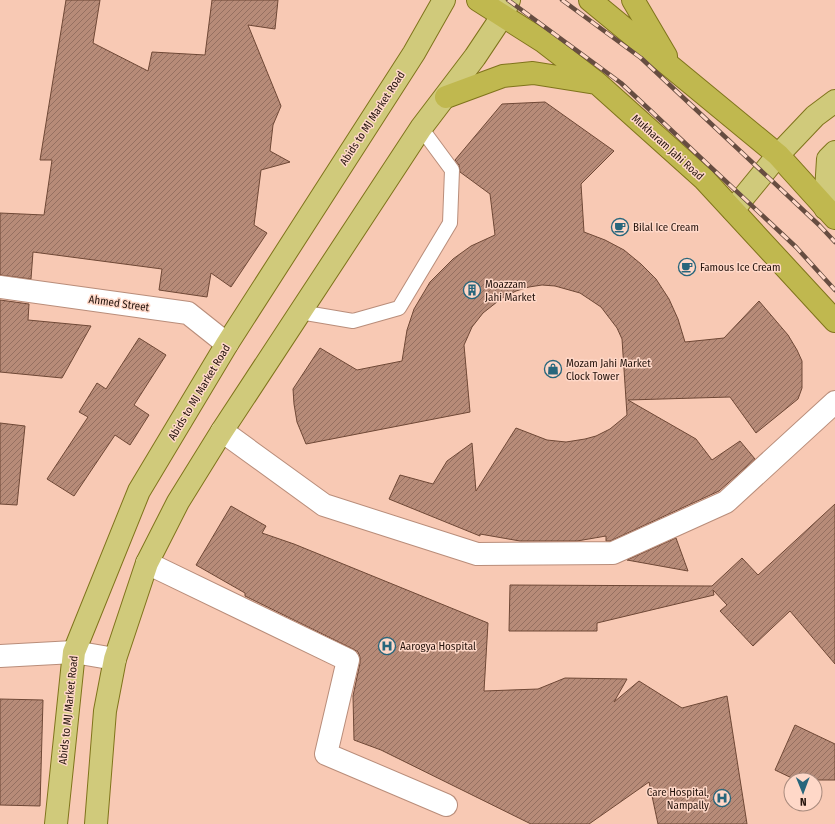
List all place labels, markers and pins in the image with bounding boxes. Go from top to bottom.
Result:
cafe icon: Bilal Ice Cream [610,217,630,237]
place label: Bilal Ice Cream [633,221,699,234]
cafe icon: Famous Ice Cream [677,257,697,277]
place label: Famous Ice Cream [700,261,780,274]
place label: Moazzam Jahi Market [485,278,536,304]
building icon: Moazzam Jahi Market [462,280,482,300]
place label: Mozam Jahi Market Clock Tower [566,357,651,383]
shop icon: Mozam Jahi Market Clock Tower [543,359,563,379]
hospital icon: Aarogya Hospital [377,636,397,656]
place label: Aarogya Hospital [400,640,476,653]
place label: Care Hospital, Nampally [647,786,709,812]
hospital icon: Care Hospital, Nampally [712,788,732,808]

